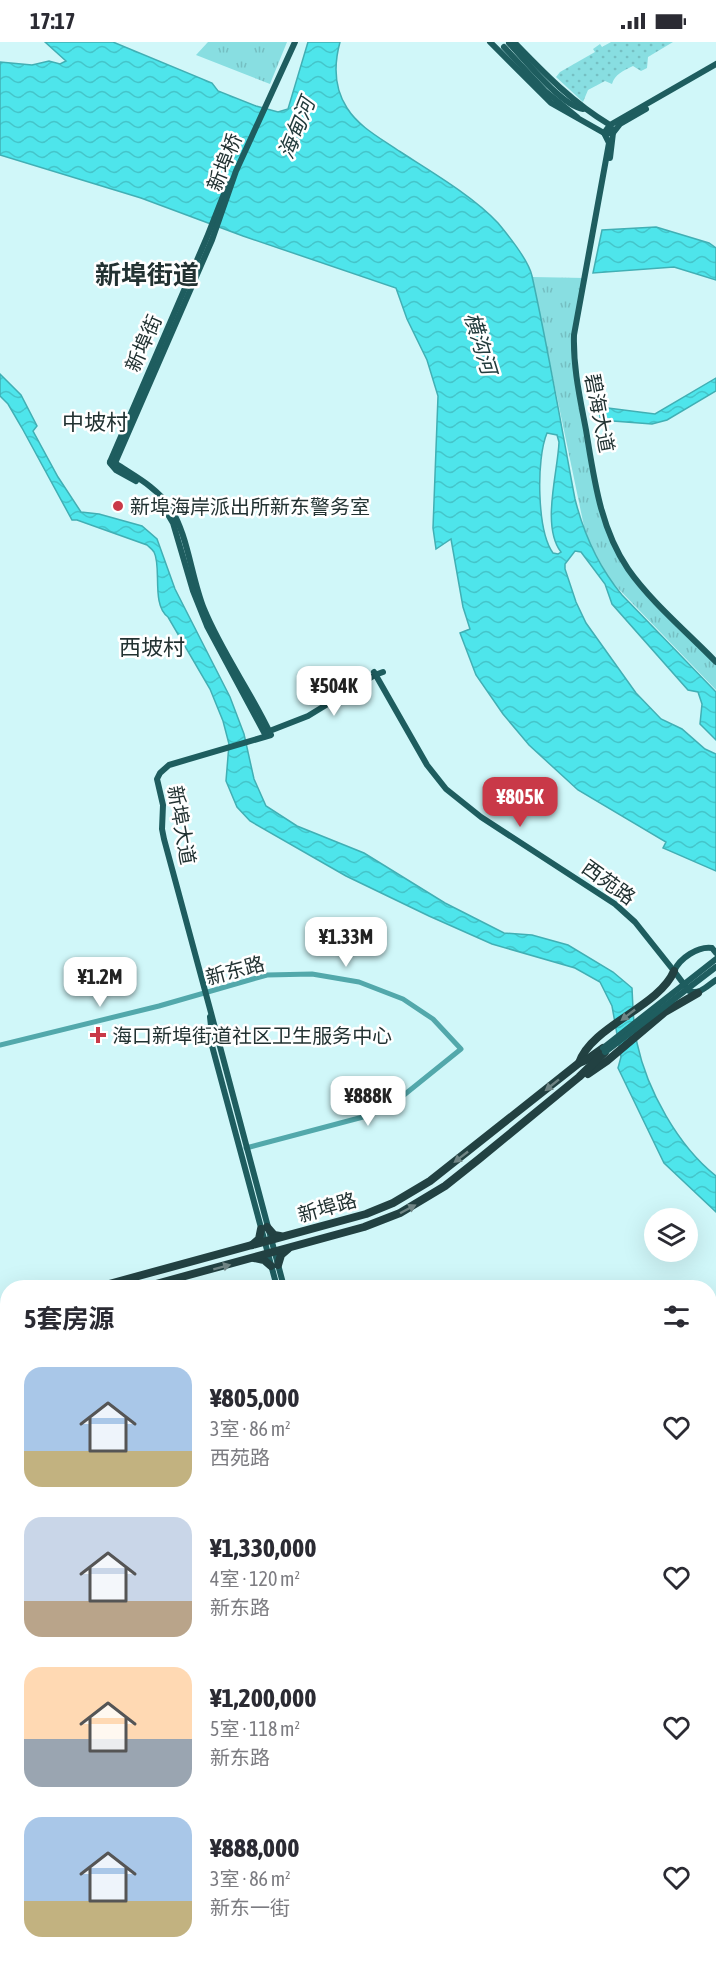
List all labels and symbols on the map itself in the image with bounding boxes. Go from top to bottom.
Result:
water label: 海甸河 [273,91,320,162]
street label: 新埠桥 [202,130,246,194]
district label: 新埠街道 [95,260,199,290]
water label: 横沟河 [460,309,503,380]
street label: 新埠街 [120,311,166,375]
street label: 碧海大道 [581,372,619,454]
district label: 中坡村 [62,409,128,435]
place label: 新埠海岸派出所新东警务室 [130,495,370,518]
marker: 新埠海岸派出所新东警务室 [111,499,125,513]
district label: 西坡村 [119,634,185,660]
pin: ¥504K [292,666,376,717]
pin: ¥805K [478,777,562,828]
street label: 新埠大道 [164,784,200,866]
street label: 西苑路 [578,855,640,909]
pin: ¥1.33M [297,917,395,968]
street label: 新东路 [203,951,267,989]
pin: ¥1.2M [58,957,142,1008]
one-way arrow [620,1009,635,1021]
place label: 海口新埠街道社区卫生服务中心 [112,1024,392,1047]
marker: 海口新埠街道社区卫生服务中心 [89,1026,107,1044]
pin: ¥888K [326,1076,410,1127]
one-way arrow [544,1078,559,1091]
one-way arrow [454,1151,469,1163]
street label: 新埠路 [295,1188,359,1226]
one-way arrow [399,1204,416,1214]
one-way arrow [213,1261,231,1271]

